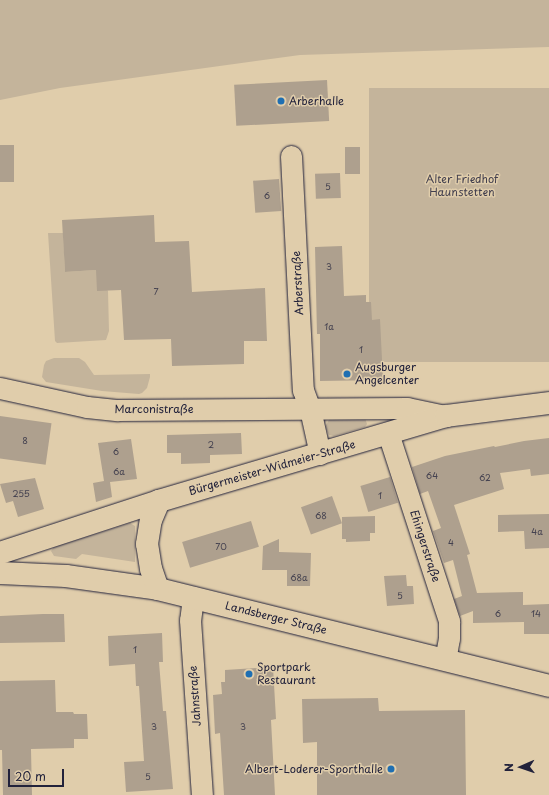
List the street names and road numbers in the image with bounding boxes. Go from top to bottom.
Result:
street label: Arberstraße [290,250,306,316]
street label: Marconistraße [114,402,194,416]
street label: Bürgermeister-Widmeier-Straße [187,438,357,498]
street label: Ehingerstraße [407,508,443,584]
street label: Landsberger Straße [224,599,328,637]
street label: Jahnstraße [186,665,204,727]

